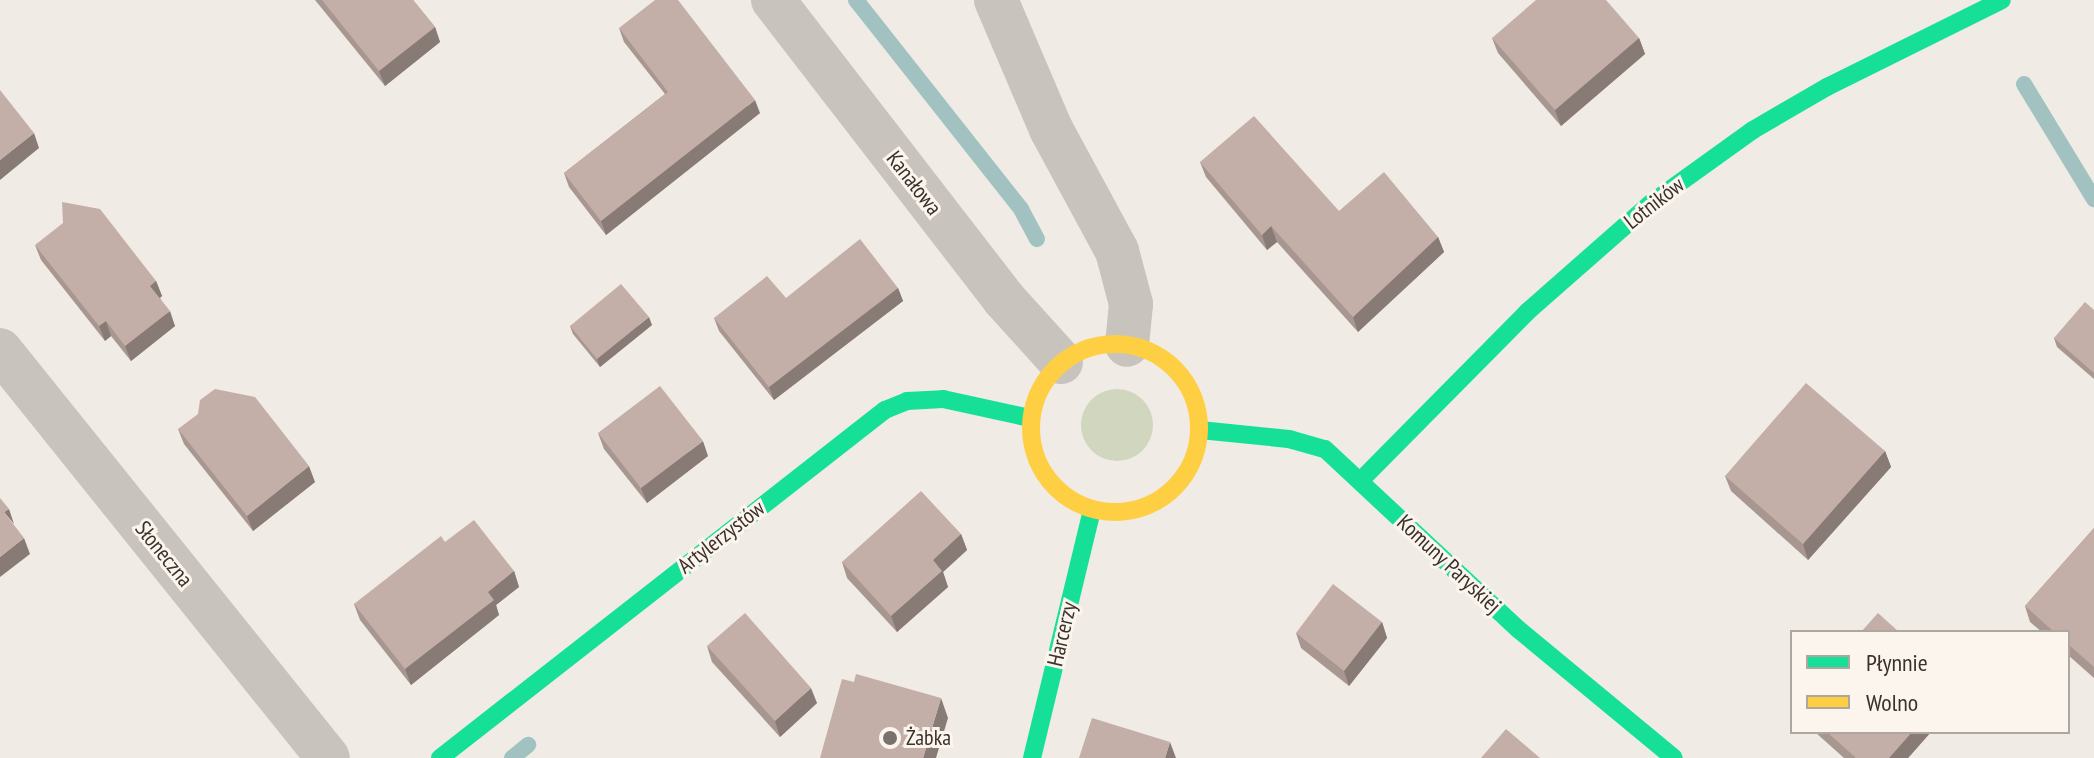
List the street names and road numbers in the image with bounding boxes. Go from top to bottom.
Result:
street label: Kanałowa [881,146,947,220]
street label: Lotników [1619,171,1689,235]
street label: Artylerzystów [672,495,770,579]
street label: Komuny Paryskiej [1391,509,1507,619]
street label: Słoneczna [130,516,198,592]
street label: Harcerzy [1042,599,1082,669]

